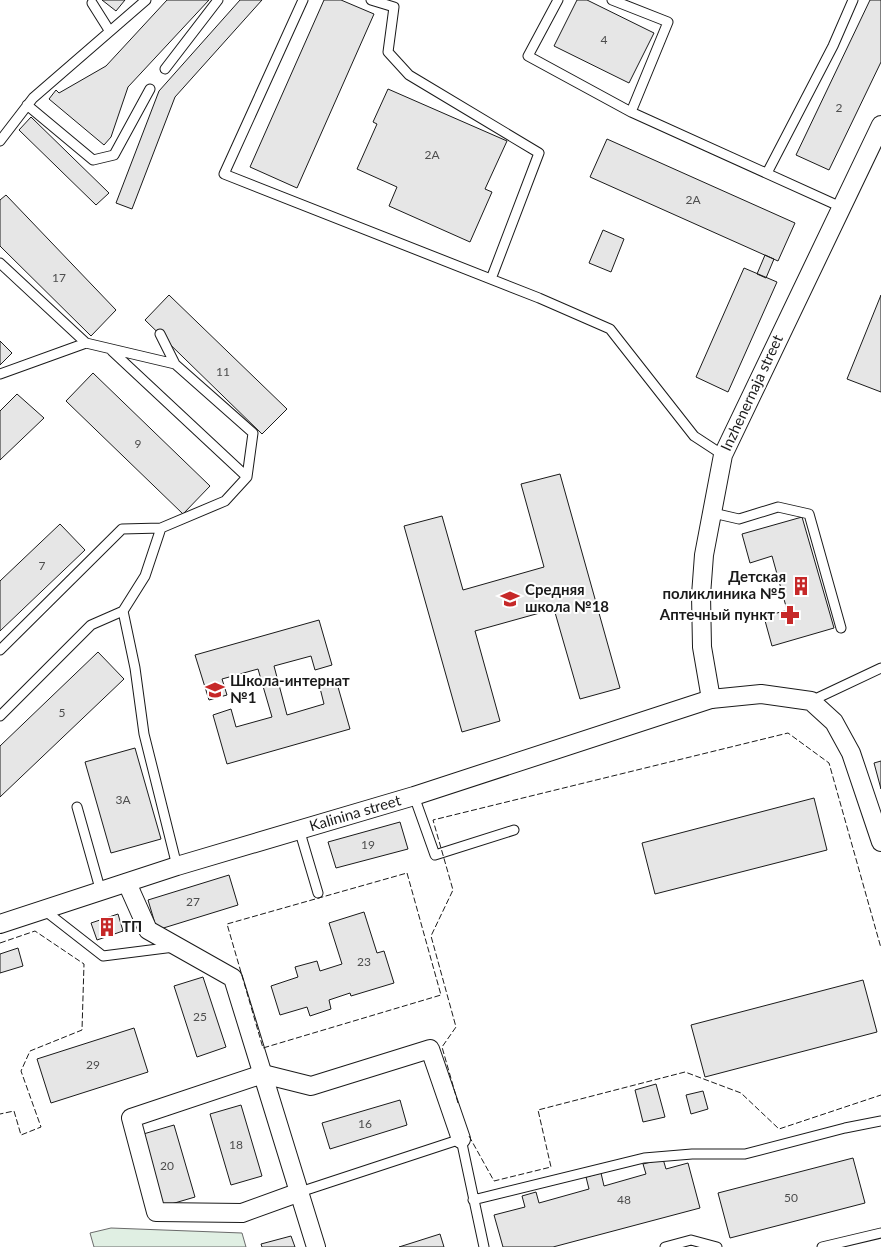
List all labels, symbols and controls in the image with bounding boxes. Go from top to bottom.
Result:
house number: 4 [601,32,608,47]
house number: 2 [836,100,843,115]
house number: 2А [424,147,440,162]
house number: 2А [685,192,701,207]
house number: 17 [52,270,66,285]
street label: Inzhenernaja street [716,331,786,454]
house number: 11 [216,364,230,379]
house number: 9 [135,436,142,451]
house number: 7 [39,558,46,573]
place label: Детская поликлиника №5 [662,567,786,602]
building icon: Детская поликлиника №5 [790,575,812,597]
place label: Средняя школа №18 [525,580,609,615]
school or university icon: Средняя школа №18 [499,588,521,610]
pharmacy icon: Аптечный пункт [779,604,801,626]
place label: Аптечный пункт [659,605,775,623]
place label: Школа-интернат №1 [230,671,350,706]
school or university icon: Школа-интернат №1 [204,679,226,701]
house number: 5 [59,705,66,720]
street label: Kalinina street [307,790,403,834]
house number: 3А [115,792,131,807]
house number: 19 [361,837,375,852]
house number: 27 [186,894,200,909]
building icon: ТП [96,916,118,938]
place label: ТП [122,917,142,935]
house number: 23 [357,954,371,969]
house number: 25 [193,1009,207,1024]
house number: 29 [86,1057,100,1072]
house number: 16 [358,1116,372,1131]
house number: 18 [229,1137,243,1152]
house number: 20 [160,1158,174,1173]
house number: 50 [784,1190,798,1205]
house number: 48 [617,1192,631,1207]

